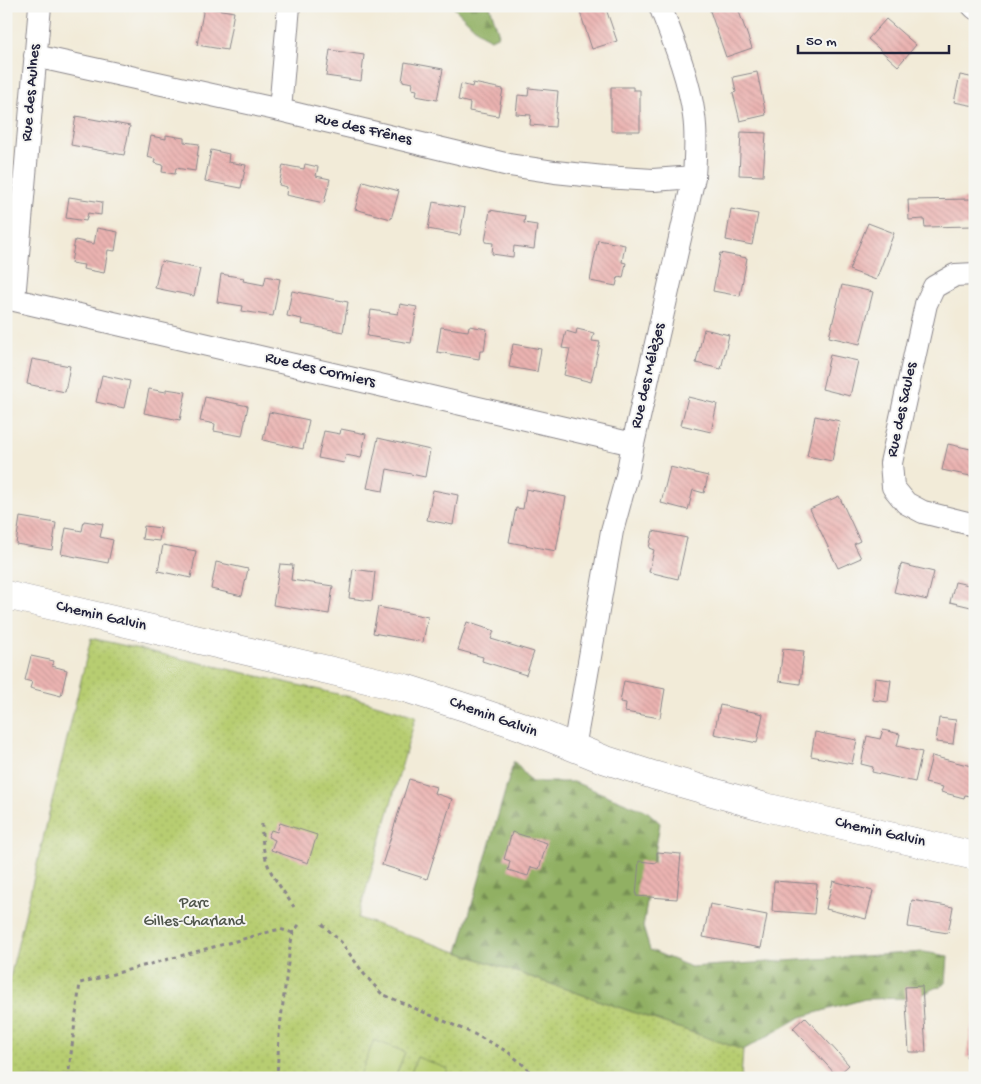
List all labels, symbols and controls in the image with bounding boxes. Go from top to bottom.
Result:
scale bar [798,22,950,54]
text: 50 m [806,33,837,51]
street label: Rue des Aulnes [18,43,46,142]
street label: Rue des Frênes [313,110,415,151]
street label: Rue des Mélèzes [628,320,671,431]
street label: Rue des Cormiers [263,349,378,393]
street label: Rue des Saules [884,360,923,459]
street label: Chemin Galvin [54,597,149,637]
street label: Chemin Galvin [446,693,540,743]
street label: Chemin Galvin [833,813,928,853]
park label: Parc Gilles-Charland [144,895,246,932]

